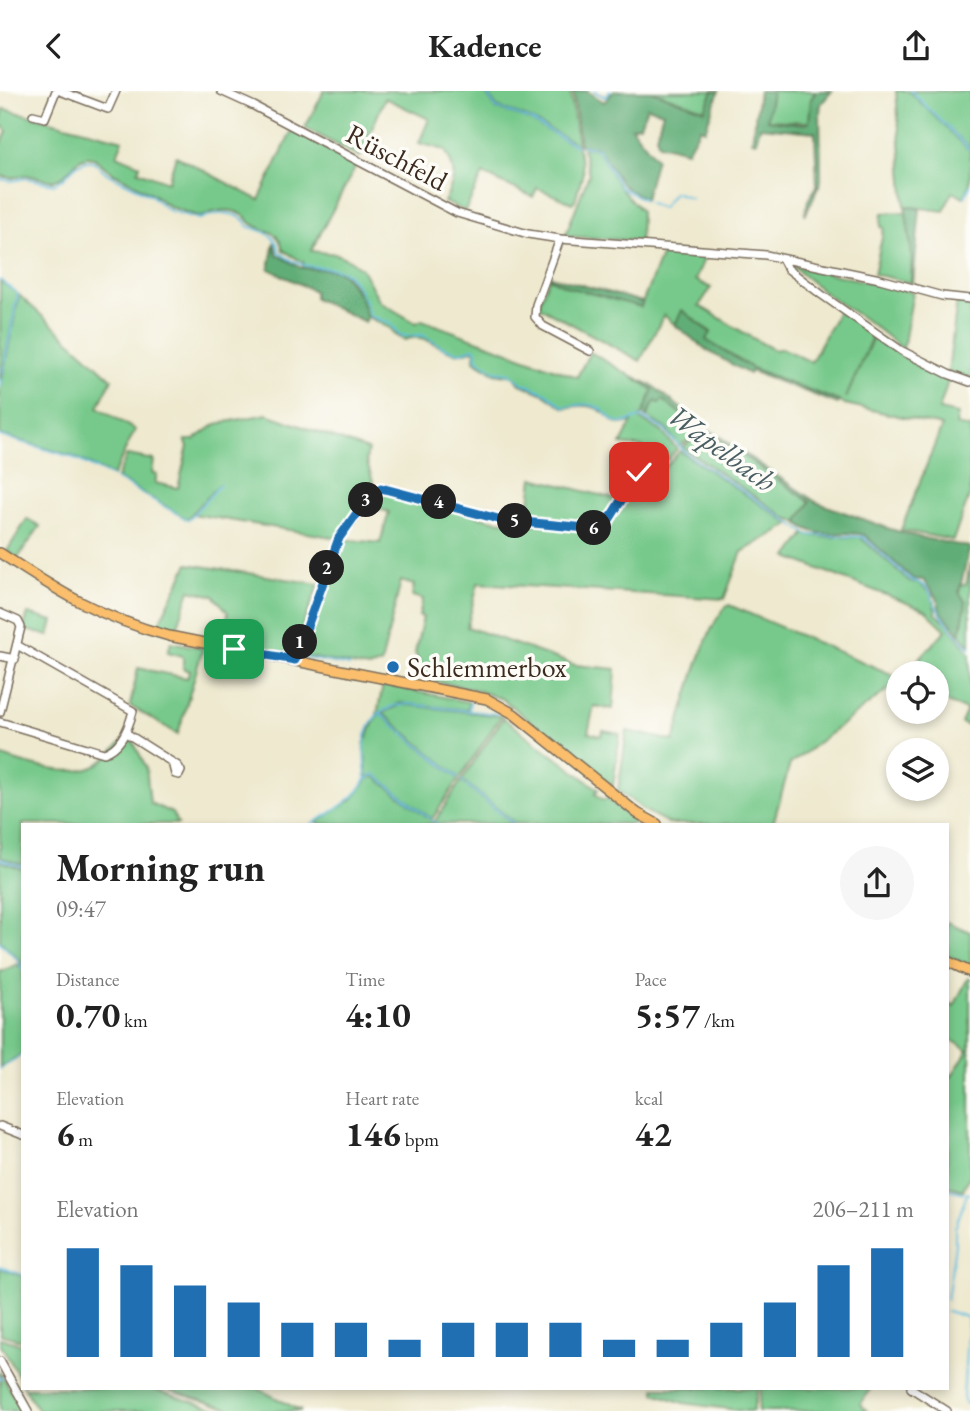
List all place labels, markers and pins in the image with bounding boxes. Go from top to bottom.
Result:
pin [609,442,669,502]
pin: 3 [348,483,384,517]
pin: 4 [422,485,457,519]
pin: 5 [498,503,532,539]
pin: 6 [576,511,612,545]
pin: 2 [310,551,344,585]
pin [204,619,264,679]
pin: 1 [282,625,318,659]
place label: Schlemmerbox [407,649,567,685]
marker: Schlemmerbox [385,659,401,675]

